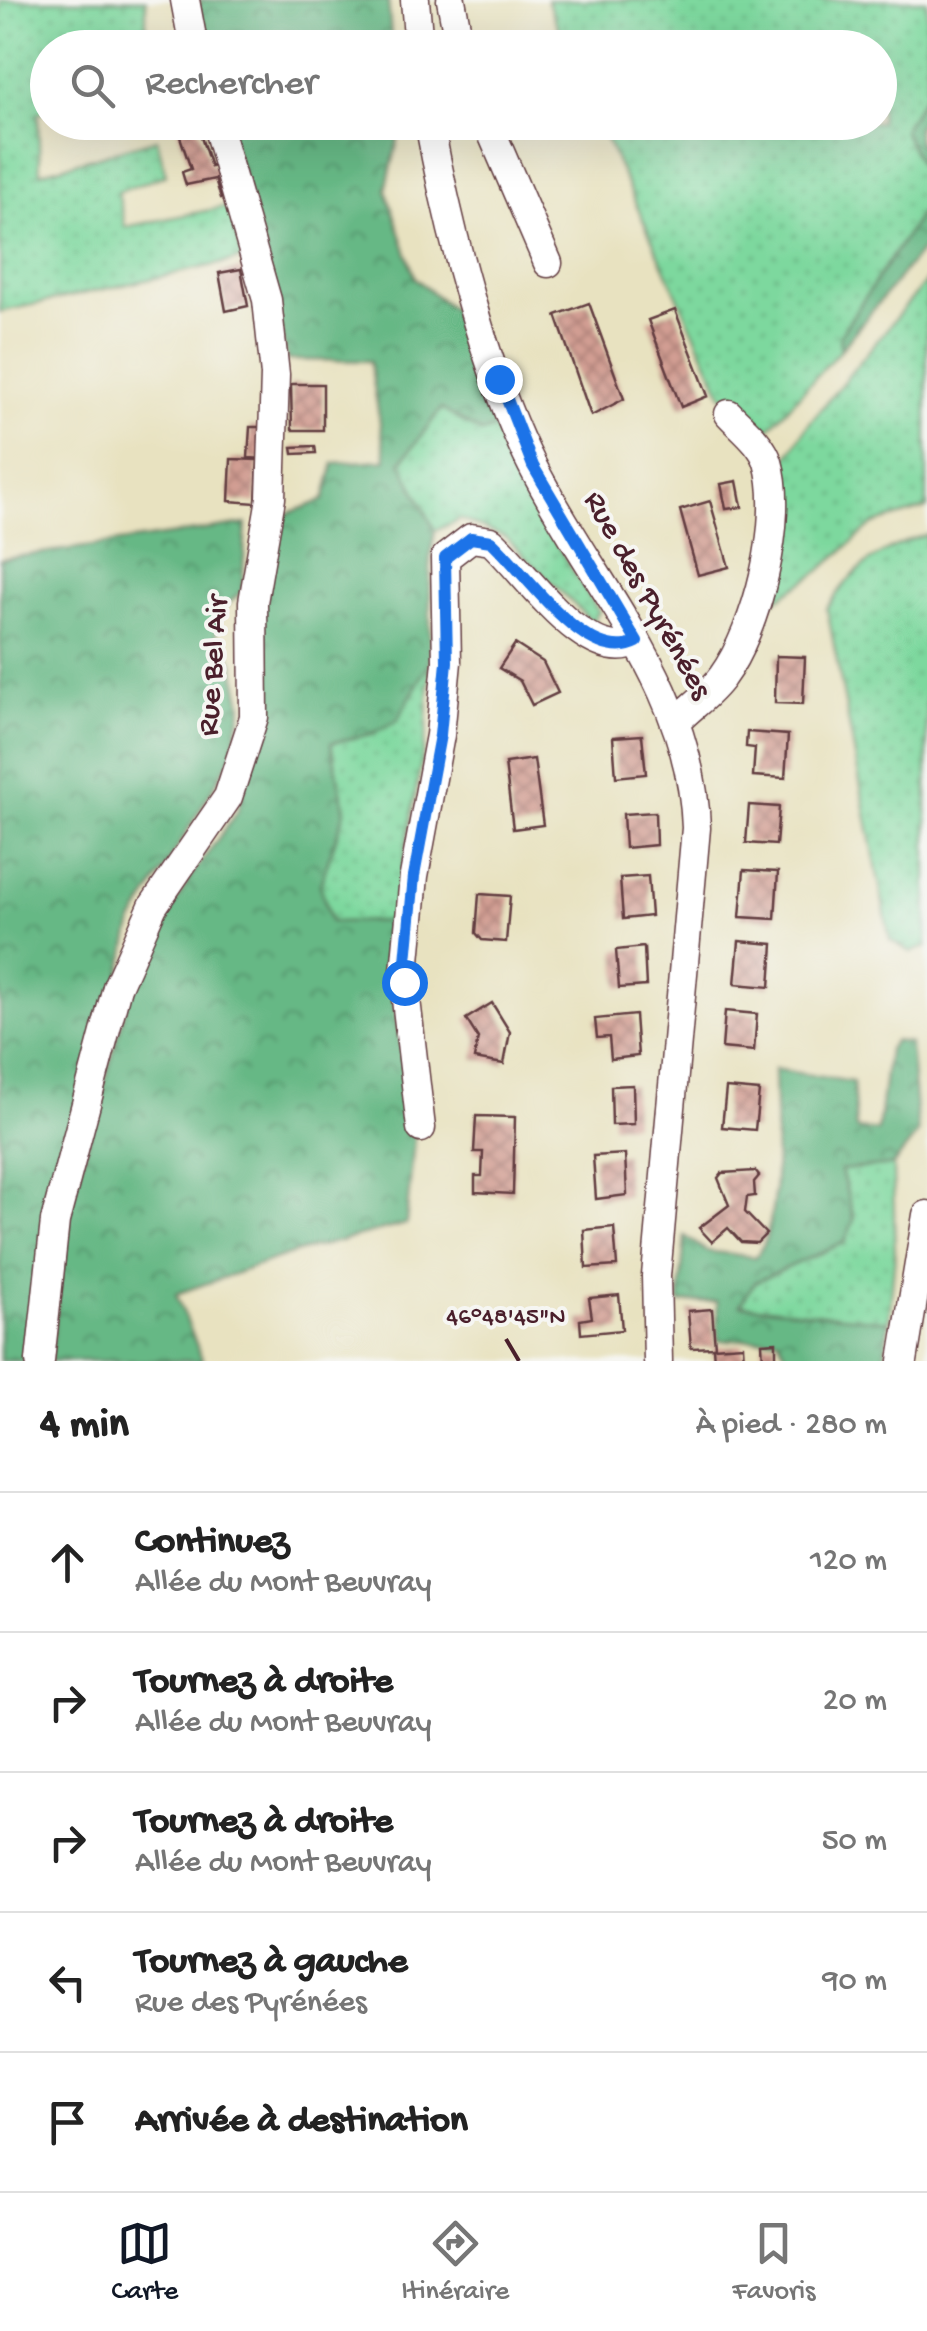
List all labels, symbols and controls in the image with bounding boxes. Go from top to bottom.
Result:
search box [30,30,897,140]
icon: search [65,58,120,113]
text: Rechercher [145,63,317,107]
route end [477,357,523,403]
street label: Rue des Pyrénées [573,485,719,708]
street label: Rue Bel Air [191,592,239,737]
route start [382,960,428,1006]
text: 46°48'45"N [446,1304,566,1333]
text: 4 min [40,1402,129,1451]
text: À pied · 280 m [696,1407,887,1445]
text: Continuez [135,1521,289,1565]
icon: ahead [40,1535,95,1590]
text: 120 m [810,1543,887,1581]
text: Allée du Mont Beuvray [135,1565,431,1603]
text: Tournez à droite [135,1661,393,1705]
icon: right [40,1675,95,1730]
text: 20 m [823,1683,887,1721]
text: Allée du Mont Beuvray [135,1705,431,1743]
text: Tournez à droite [135,1801,393,1845]
icon: right [40,1815,95,1870]
text: 50 m [822,1823,887,1861]
text: Allée du Mont Beuvray [135,1845,431,1883]
text: Tournez à gauche [135,1941,408,1985]
icon: left [40,1955,95,2010]
text: 90 m [823,1963,887,2001]
text: Rue des Pyrénées [135,1985,367,2023]
icon: arrive [40,2095,95,2150]
text: Arrivée à destination [135,2100,468,2144]
tab: Carte [112,2216,178,2309]
tab: Itinéraire [401,2216,509,2309]
tab: Favoris [732,2216,815,2309]

